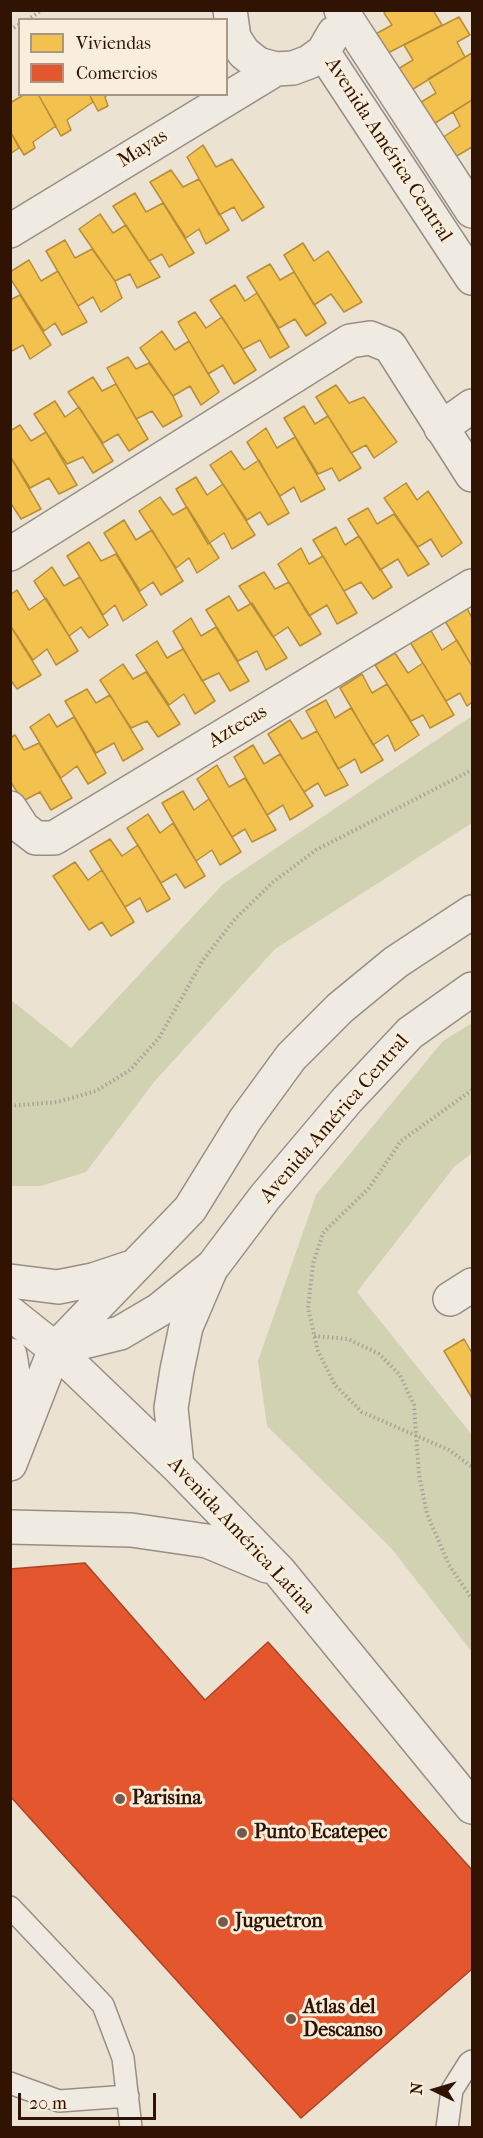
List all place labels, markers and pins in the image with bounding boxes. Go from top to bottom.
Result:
place label: Parisina [132,1787,202,1811]
marker: Parisina [113,1792,127,1806]
place label: Punto Ecatepec [254,1821,387,1845]
marker: Punto Ecatepec [235,1826,249,1840]
place label: Juguetron [235,1910,323,1934]
marker: Juguetron [216,1915,230,1929]
place label: Atlas del Descanso [303,1996,383,2043]
marker: Atlas del Descanso [284,2012,298,2026]

